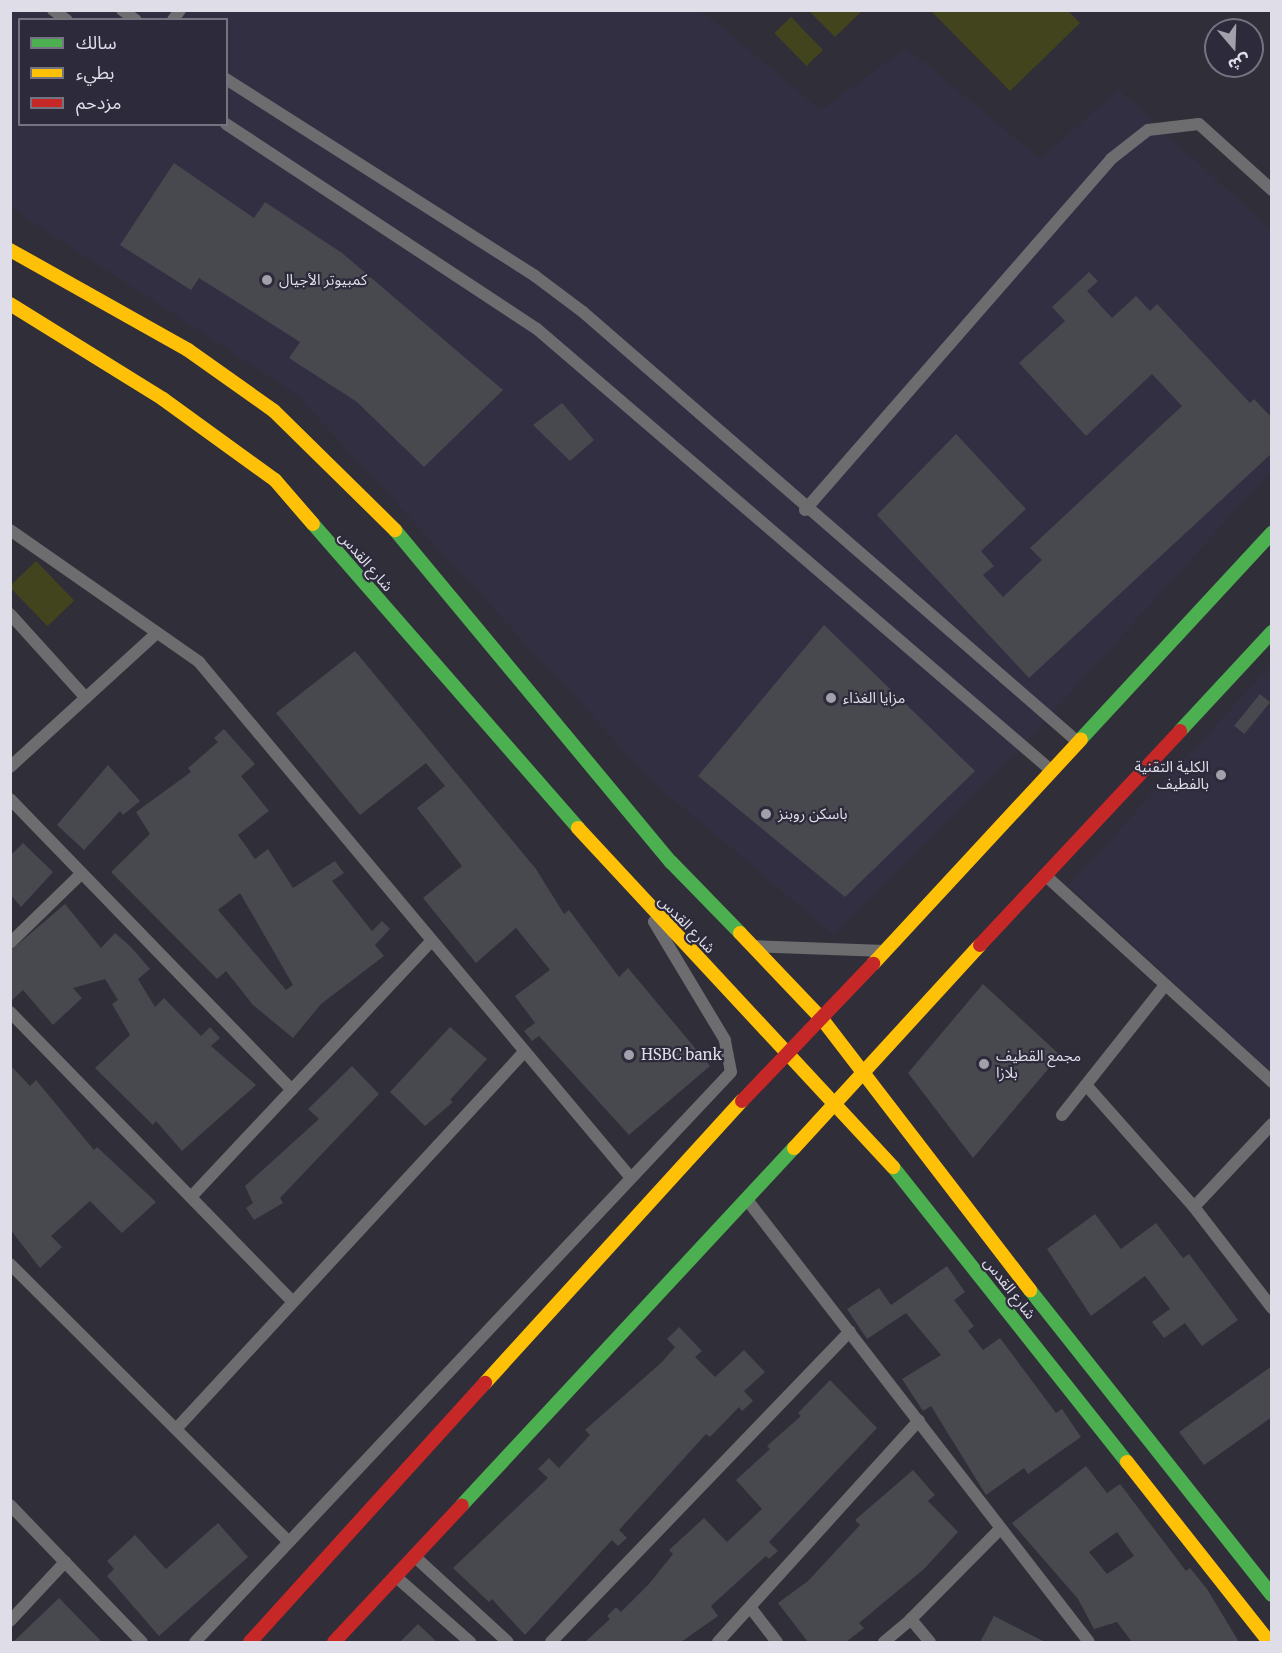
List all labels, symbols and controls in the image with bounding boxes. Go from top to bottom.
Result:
legend [18,18,228,126]
north arrow [1204,18,1264,78]
text: سالك [76,31,117,54]
text: ش [1226,50,1253,76]
text: بطيء [76,61,114,84]
text: مزدحم [76,91,121,114]
place label: كمبيوتر الأجيال [279,271,367,289]
marker: كمبيوتر الأجيال [260,273,274,287]
street label: شارع القدس [335,527,397,595]
place label: مزايا الغذاء [843,689,905,707]
marker: مزايا الغذاء [824,691,838,705]
place label: الكلية التقنية بالفطيف [1134,757,1209,792]
marker: الكلية التقنية بالفطيف [1214,768,1228,782]
place label: باسكن روبنز [778,805,848,823]
marker: باسكن روبنز [759,807,773,821]
street label: شارع القدس [655,891,719,957]
place label: HSBC bank [641,1046,722,1064]
place label: مجمع القطيف بلازا [996,1046,1081,1081]
marker: HSBC bank [622,1048,636,1062]
marker: مجمع القطيف بلازا [977,1057,991,1071]
street label: شارع القدس [980,1253,1040,1323]

